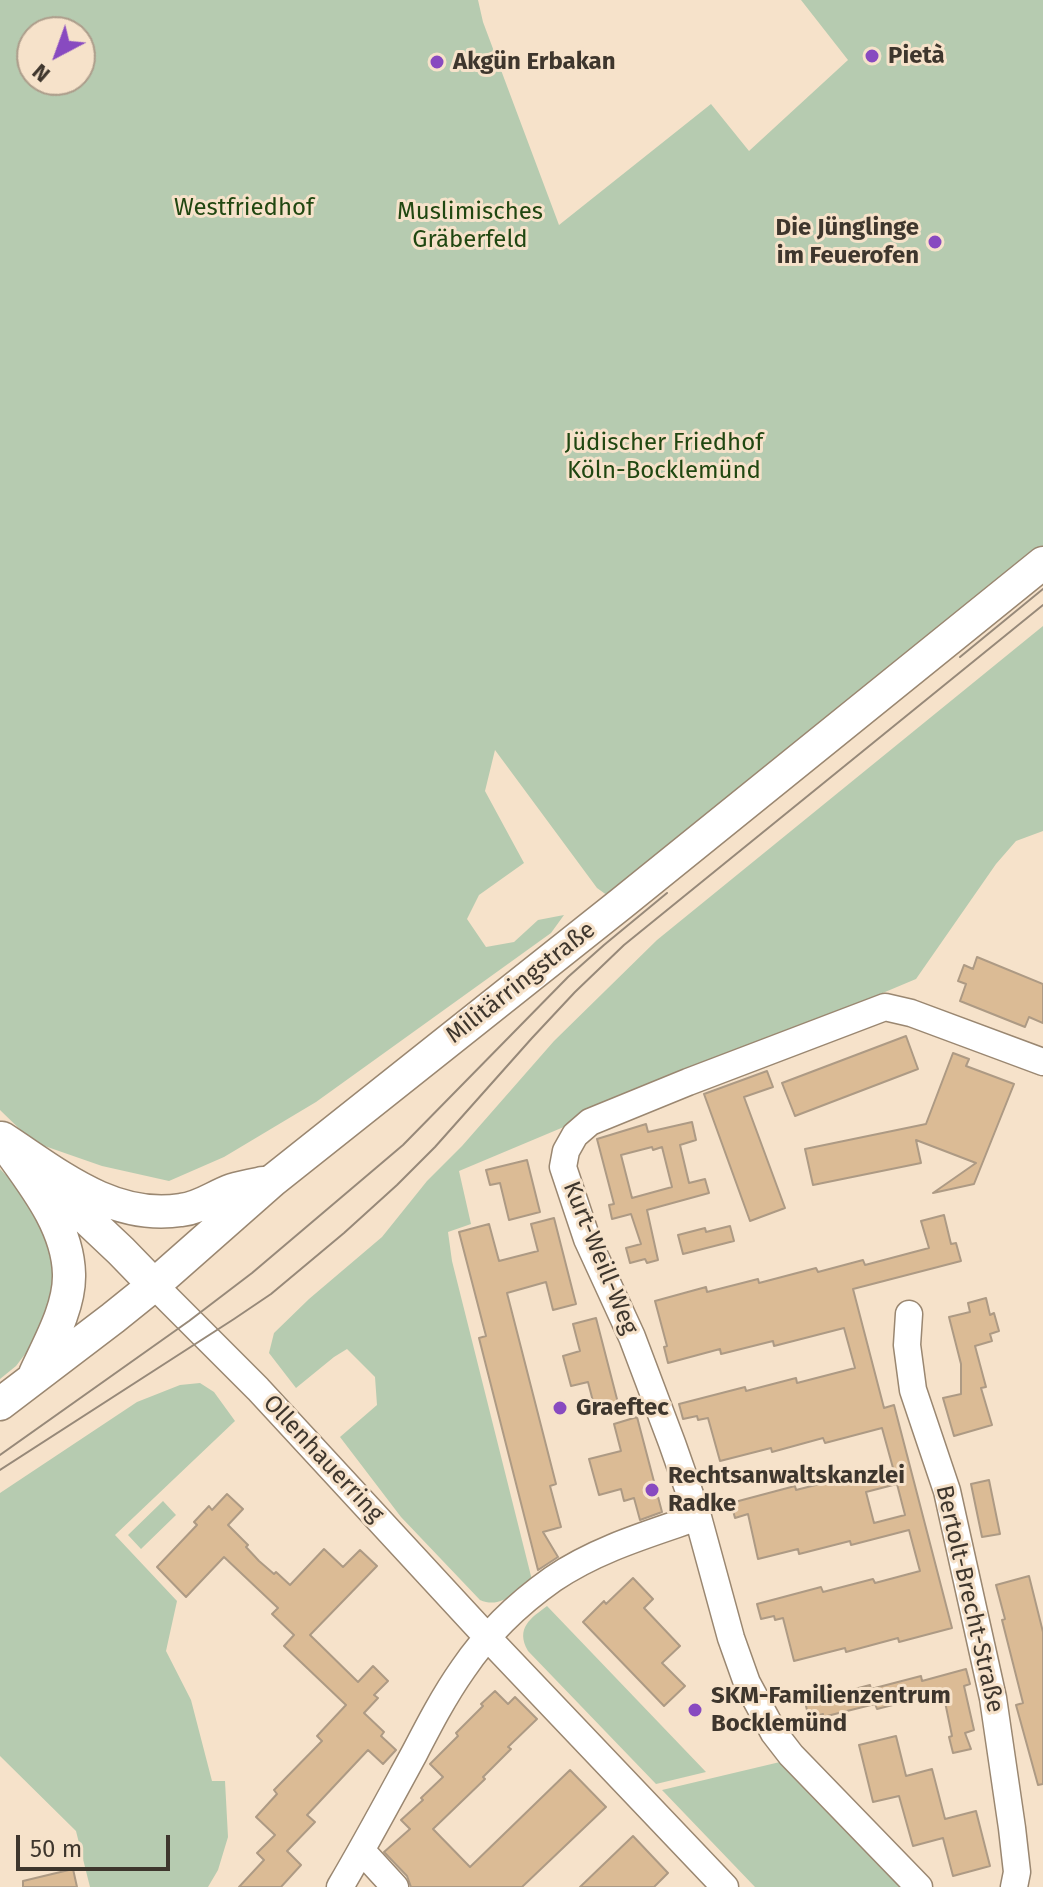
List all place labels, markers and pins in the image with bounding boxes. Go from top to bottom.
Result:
place label: Pietà [888,42,945,70]
marker: Pietà [863,47,881,65]
place label: Akgün Erbakan [453,48,616,76]
marker: Akgün Erbakan [428,53,446,71]
place label: Die Jünglinge im Feuerofen [776,214,919,270]
marker: Die Jünglinge im Feuerofen [926,233,944,251]
place label: Graeftec [576,1394,669,1422]
marker: Graeftec [551,1399,569,1417]
place label: Rechtsanwaltskanzlei Radke [668,1462,905,1518]
marker: Rechtsanwaltskanzlei Radke [643,1481,661,1499]
place label: SKM-Familienzentrum Bocklemünd [711,1682,951,1738]
marker: SKM-Familienzentrum Bocklemünd [686,1701,704,1719]

